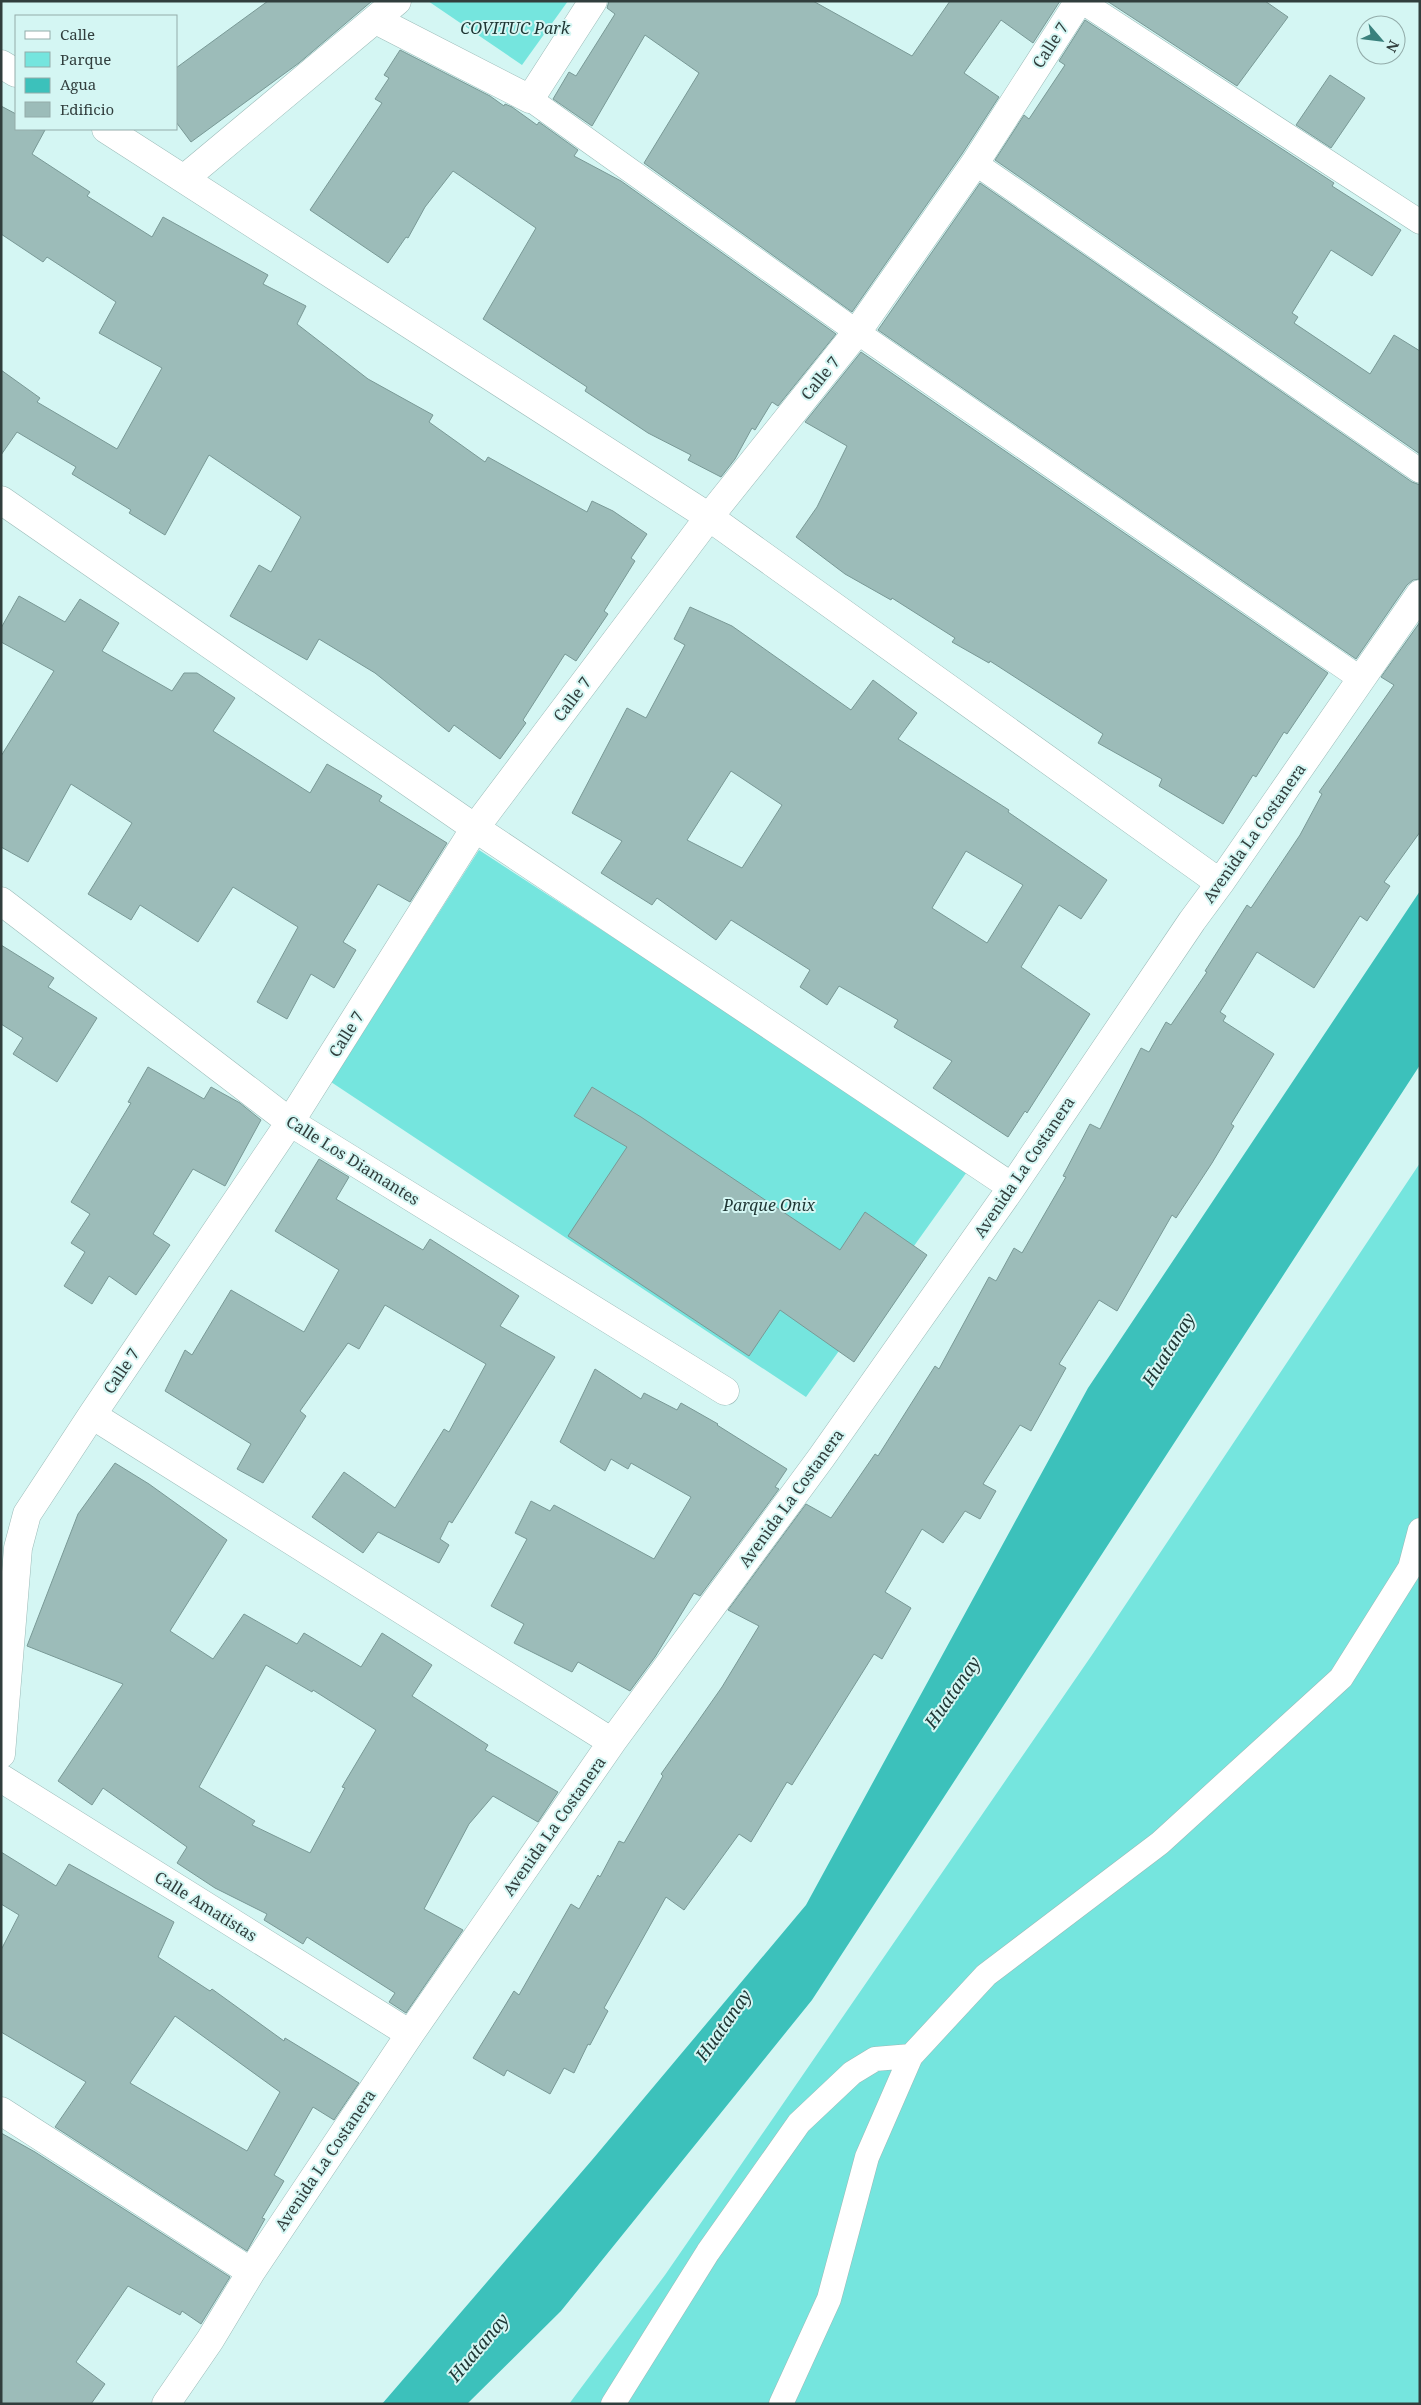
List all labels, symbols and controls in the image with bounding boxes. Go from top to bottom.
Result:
legend [15,15,178,130]
north arrow [1356,15,1406,65]
park label: COVITUC Park [460,17,571,39]
street label: Calle 7 [1027,18,1073,72]
text: Calle [60,24,95,44]
text: N [1382,37,1404,56]
text: Parque [60,49,111,69]
text: Agua [60,74,96,94]
text: Edificio [60,99,114,119]
street label: Calle 7 [796,351,844,405]
street label: Calle 7 [548,672,596,726]
street label: Avenida La Costanera [1197,759,1311,907]
street label: Calle 7 [323,1007,369,1061]
street label: Avenida La Costanera [969,1092,1079,1242]
street label: Calle Los Diamantes [282,1110,424,1210]
park label: Parque Onix [722,1194,815,1216]
water label: Huatanay [1135,1307,1200,1391]
street label: Calle 7 [98,1344,144,1398]
street label: Avenida La Costanera [733,1424,849,1572]
water label: Huatanay [918,1651,986,1734]
street label: Avenida La Costanera [497,1752,611,1900]
street label: Calle Amatistas [151,1866,261,1946]
water label: Huatanay [689,1984,757,2067]
street label: Avenida La Costanera [270,2085,380,2235]
water label: Huatanay [442,2308,514,2387]

